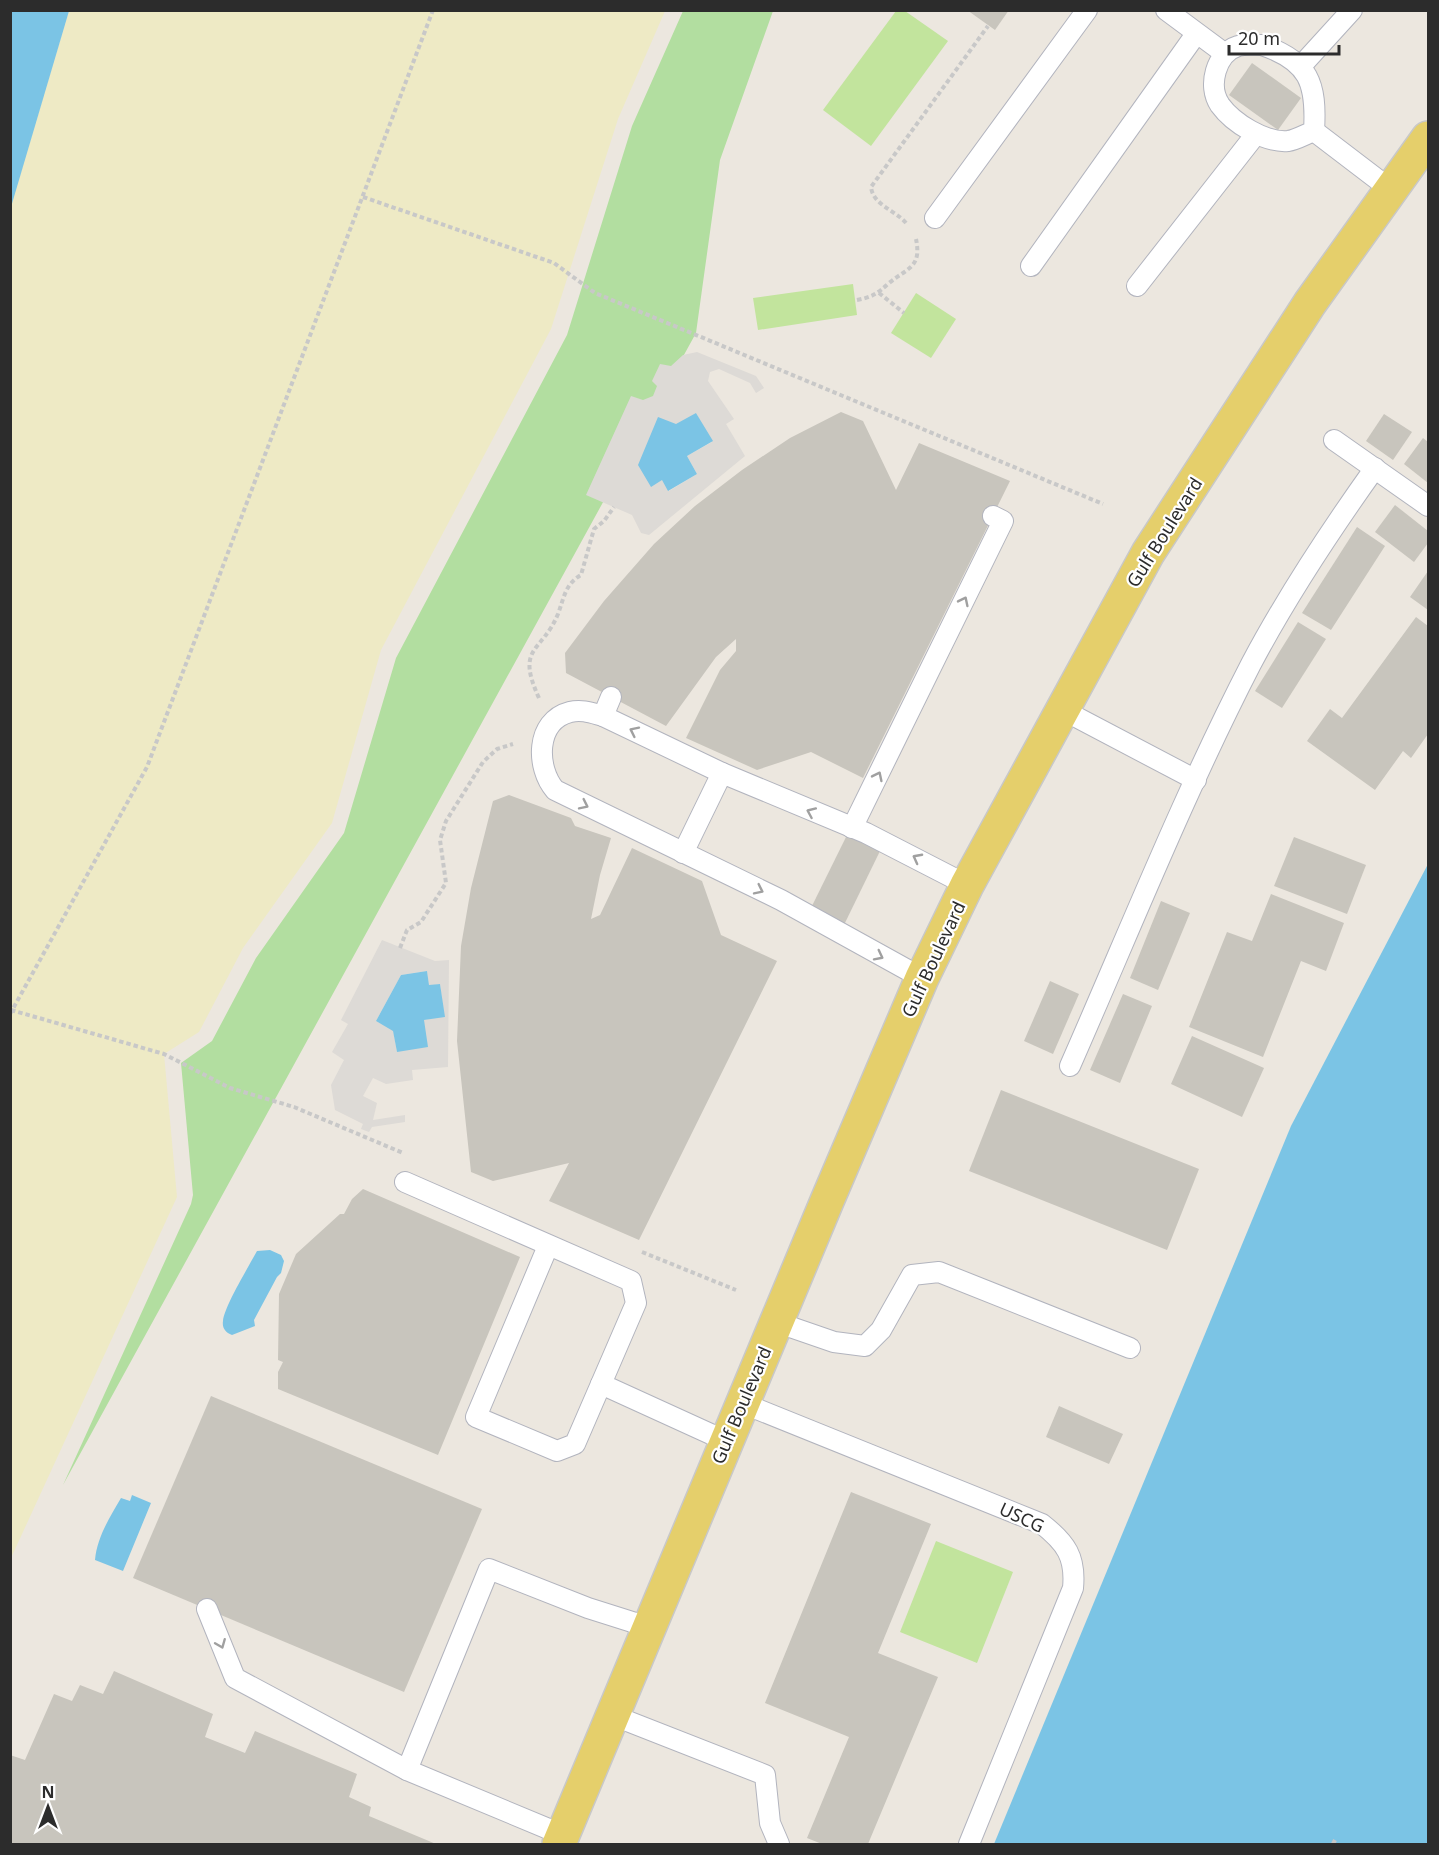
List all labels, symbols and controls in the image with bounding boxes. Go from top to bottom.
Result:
scale bar [1229,18,1338,56]
text: 20 m [1238,26,1280,50]
street label: Gulf Boulevard [1121,473,1207,591]
one-way arrow [956,596,968,607]
one-way arrow [630,726,641,738]
one-way arrow [870,771,882,782]
one-way arrow [578,797,589,809]
one-way arrow [807,807,818,819]
one-way arrow [913,854,923,865]
one-way arrow [753,882,764,894]
street label: Gulf Boulevard [896,897,970,1021]
one-way arrow [873,949,883,960]
street label: Gulf Boulevard [705,1343,777,1467]
street label: USCG [996,1496,1048,1538]
one-way arrow [214,1638,226,1649]
north arrow [18,1777,78,1837]
text: N [41,1781,55,1803]

